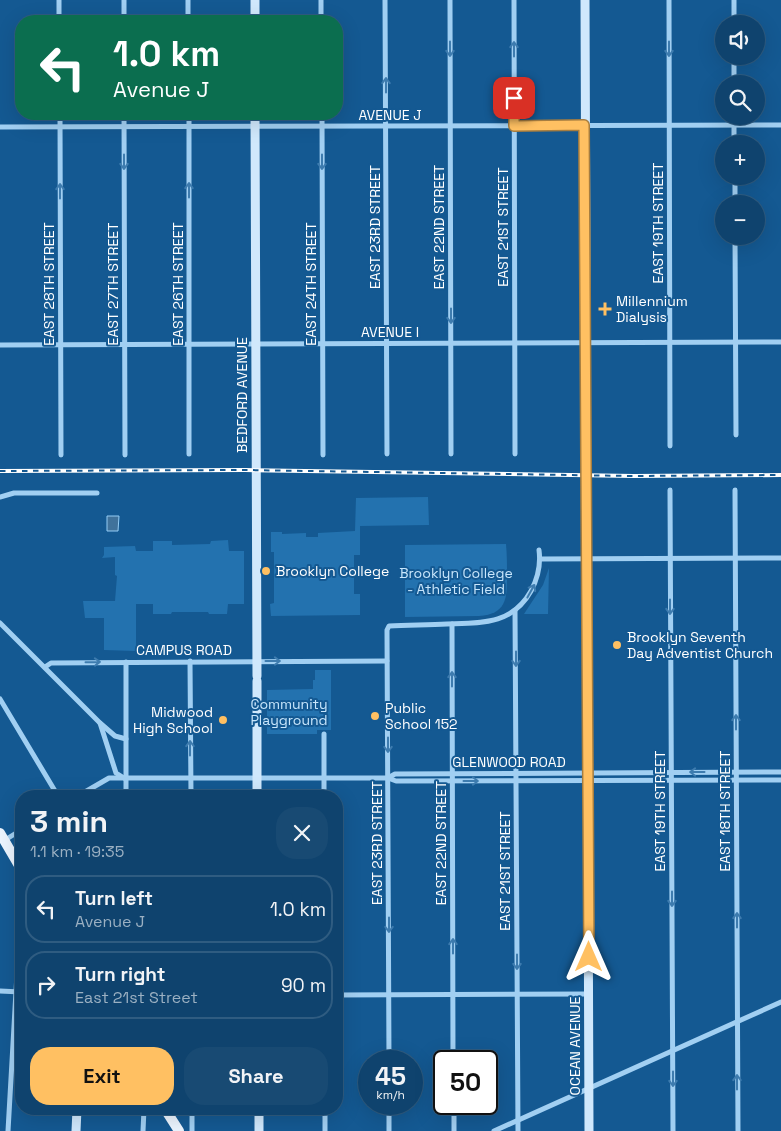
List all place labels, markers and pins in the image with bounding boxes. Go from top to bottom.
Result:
pin [493,77,535,119]
place label: Millennium Dialysis [616,292,688,326]
marker: Millennium Dialysis [598,302,612,316]
place label: Brooklyn College [276,562,389,580]
marker: Brooklyn College [260,565,272,577]
place label: Brooklyn Seventh Day Adventist Church [627,628,773,662]
marker: Brooklyn Seventh Day Adventist Church [611,639,623,651]
place label: Public School 152 [385,699,457,733]
place label: Midwood High School [133,703,213,737]
marker: Public School 152 [369,710,381,722]
marker: Midwood High School [217,714,229,726]

